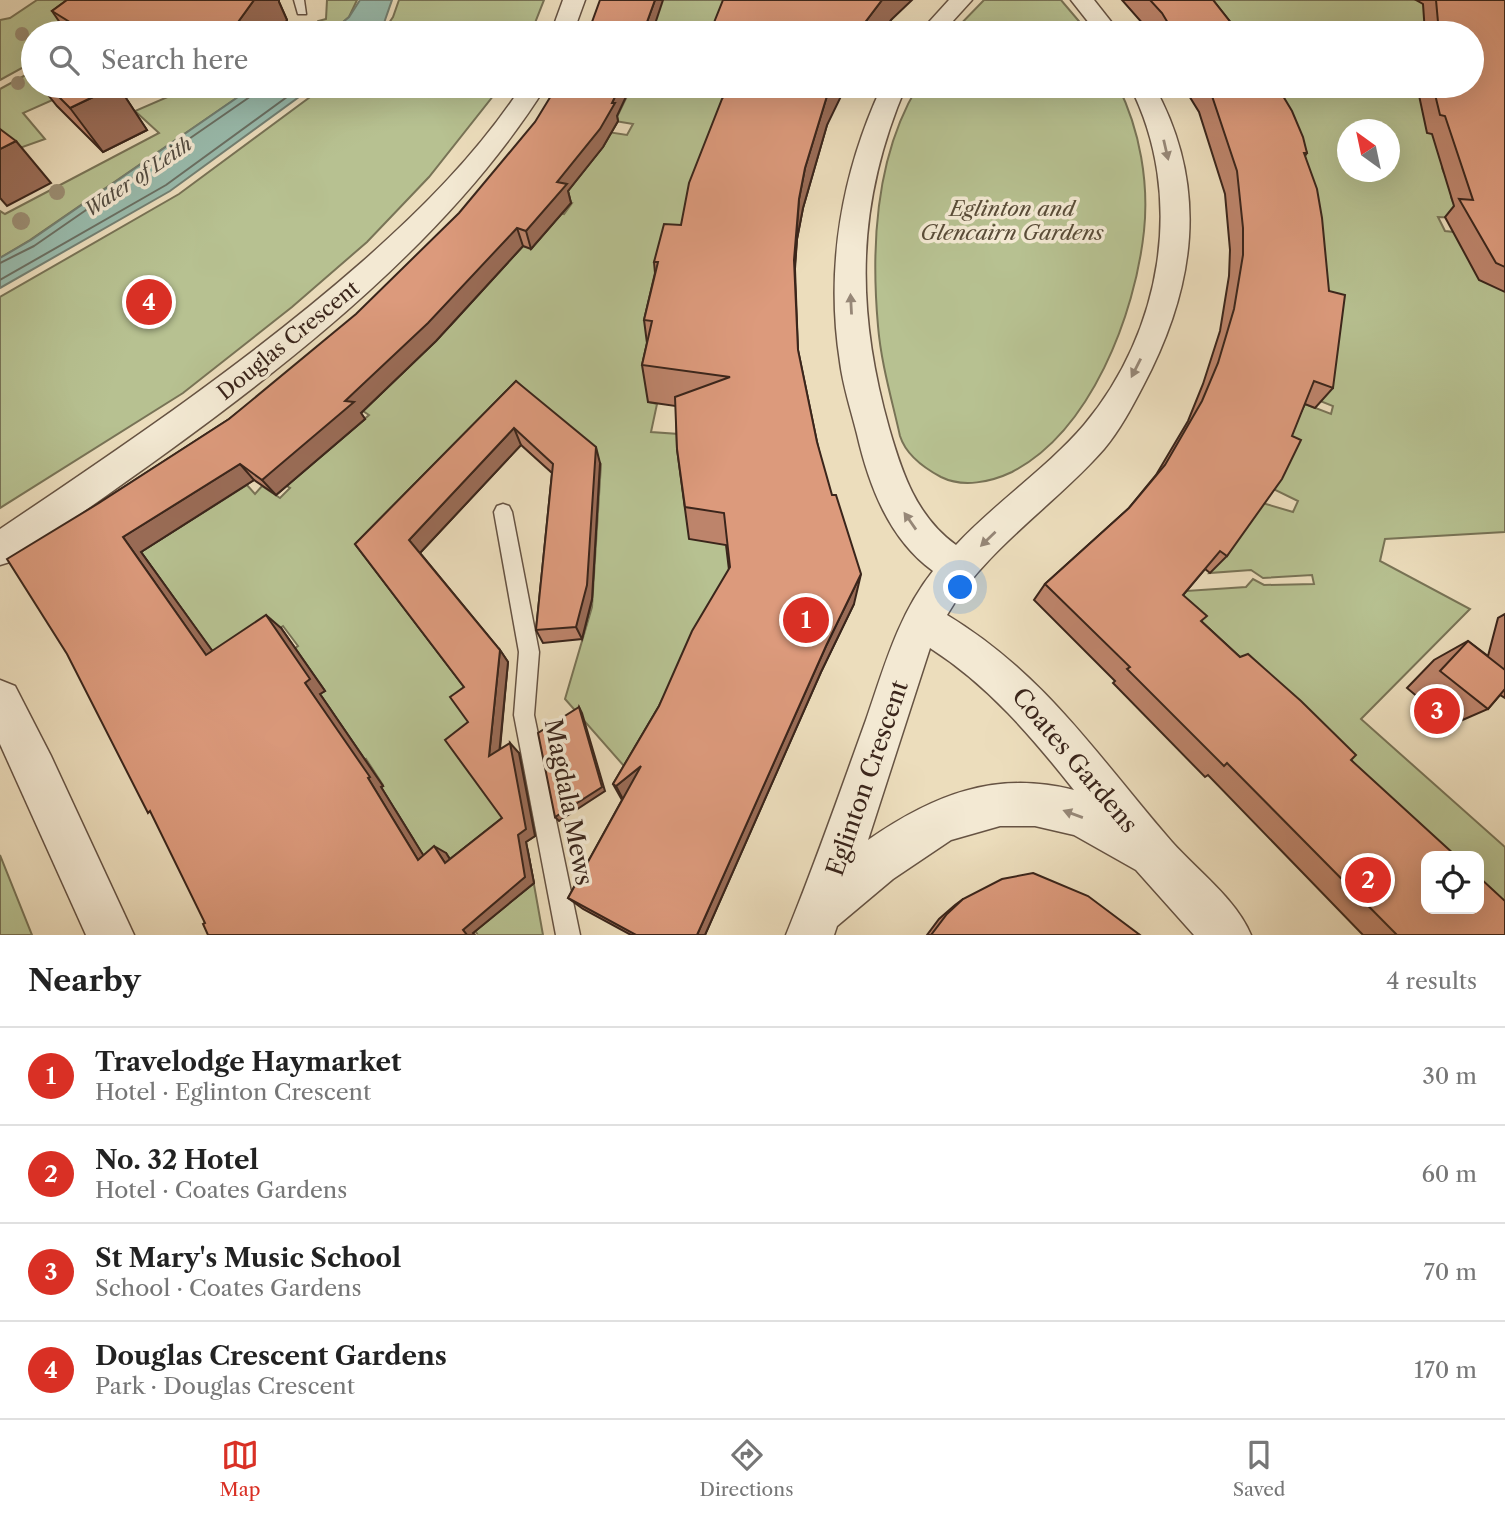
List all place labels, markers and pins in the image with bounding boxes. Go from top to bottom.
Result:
pin: 4 [126,276,172,328]
pin: 1 [783,594,829,646]
pin: 3 [1414,685,1460,737]
pin: 2 [1345,854,1391,906]

